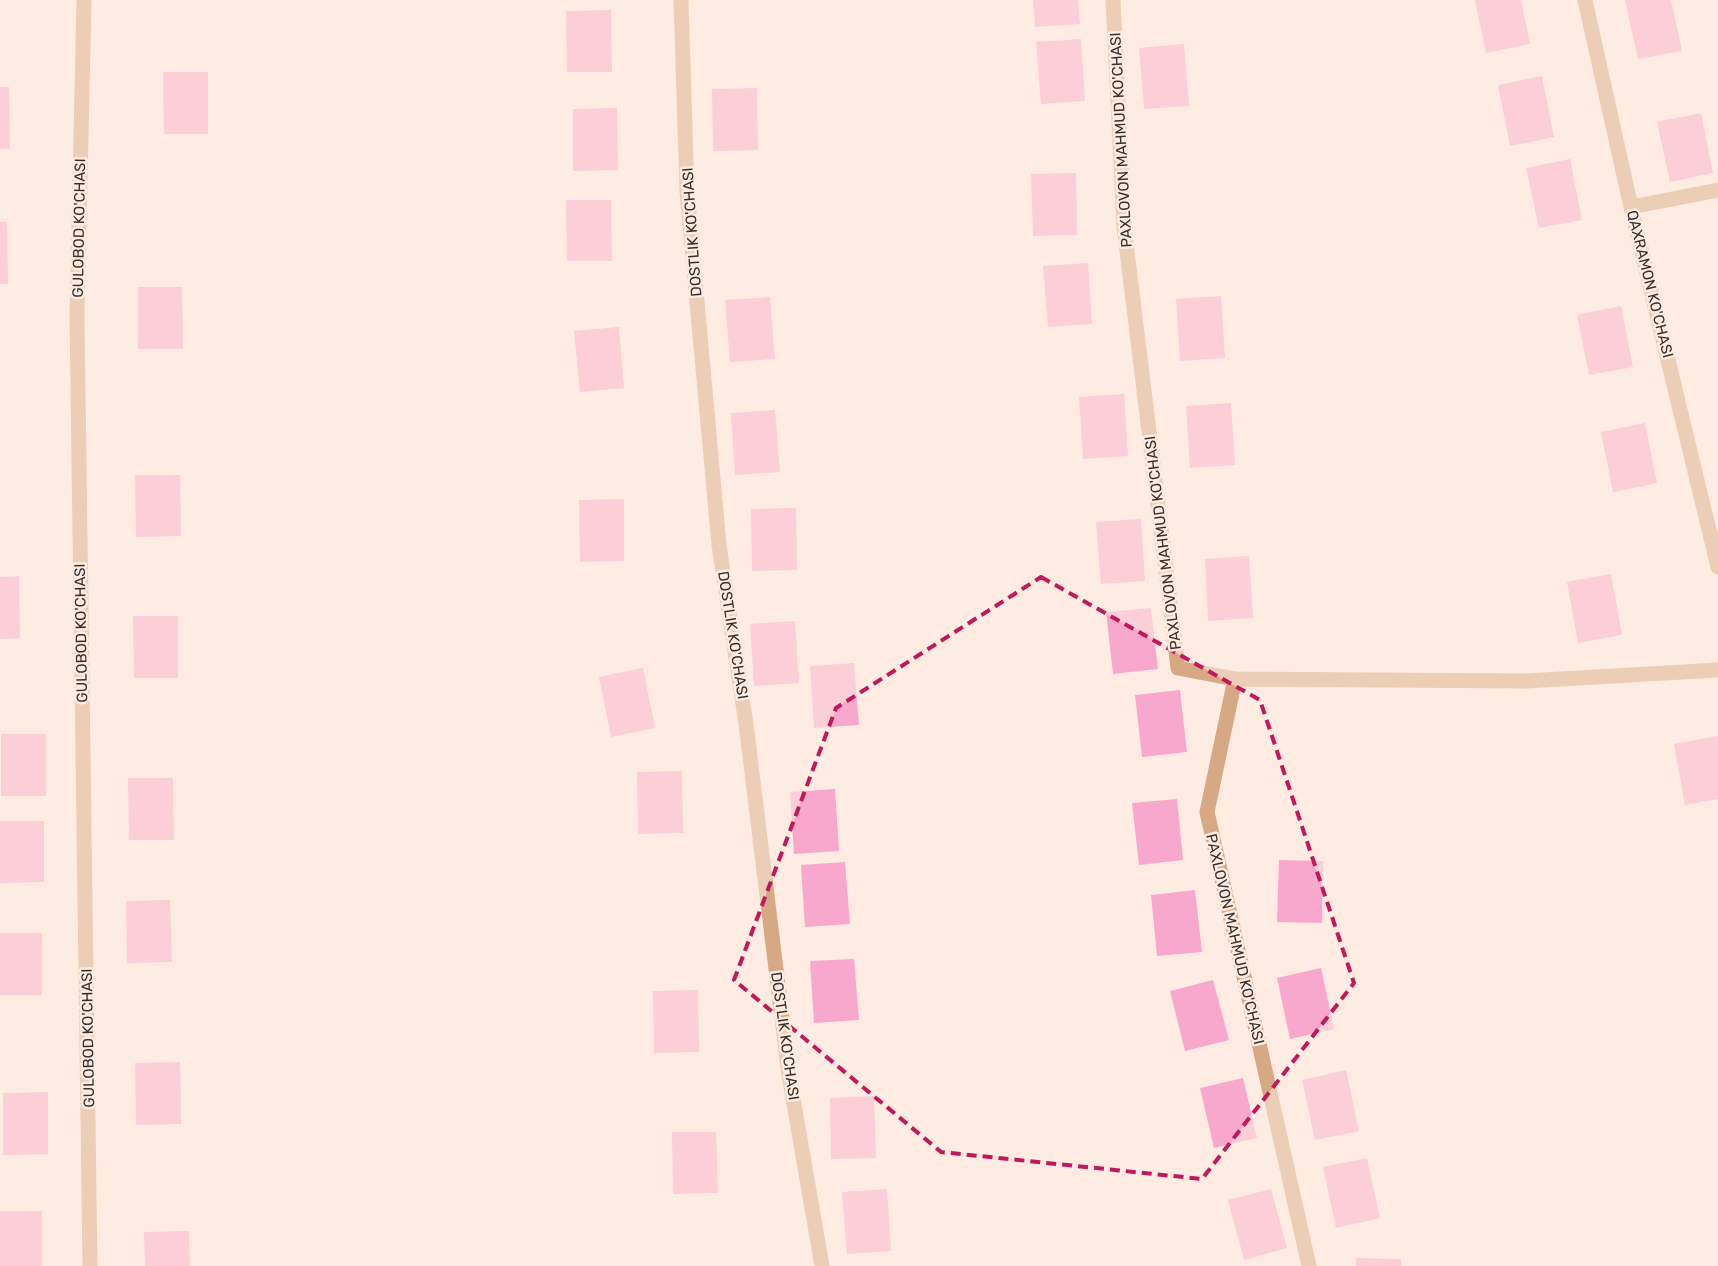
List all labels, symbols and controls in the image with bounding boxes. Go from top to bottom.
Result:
street label: PAXLOVON MAHMUD KO'CHASI [1106,32,1136,248]
street label: GULOBOD KO'CHASI [69,158,89,298]
street label: DOSTLIK KO'CHASI [679,167,705,297]
street label: QAXRAMON KO'CHASI [1623,208,1677,360]
street label: PAXLOVON MAHMUD KO'CHASI [1141,435,1185,651]
street label: GULOBOD KO'CHASI [71,563,91,703]
street label: DOSTLIK KO'CHASI [714,570,752,700]
street label: PAXLOVON MAHMUD KO'CHASI [1202,832,1268,1046]
street label: GULOBOD KO'CHASI [78,968,98,1108]
street label: DOSTLIK KO'CHASI [767,971,803,1101]

